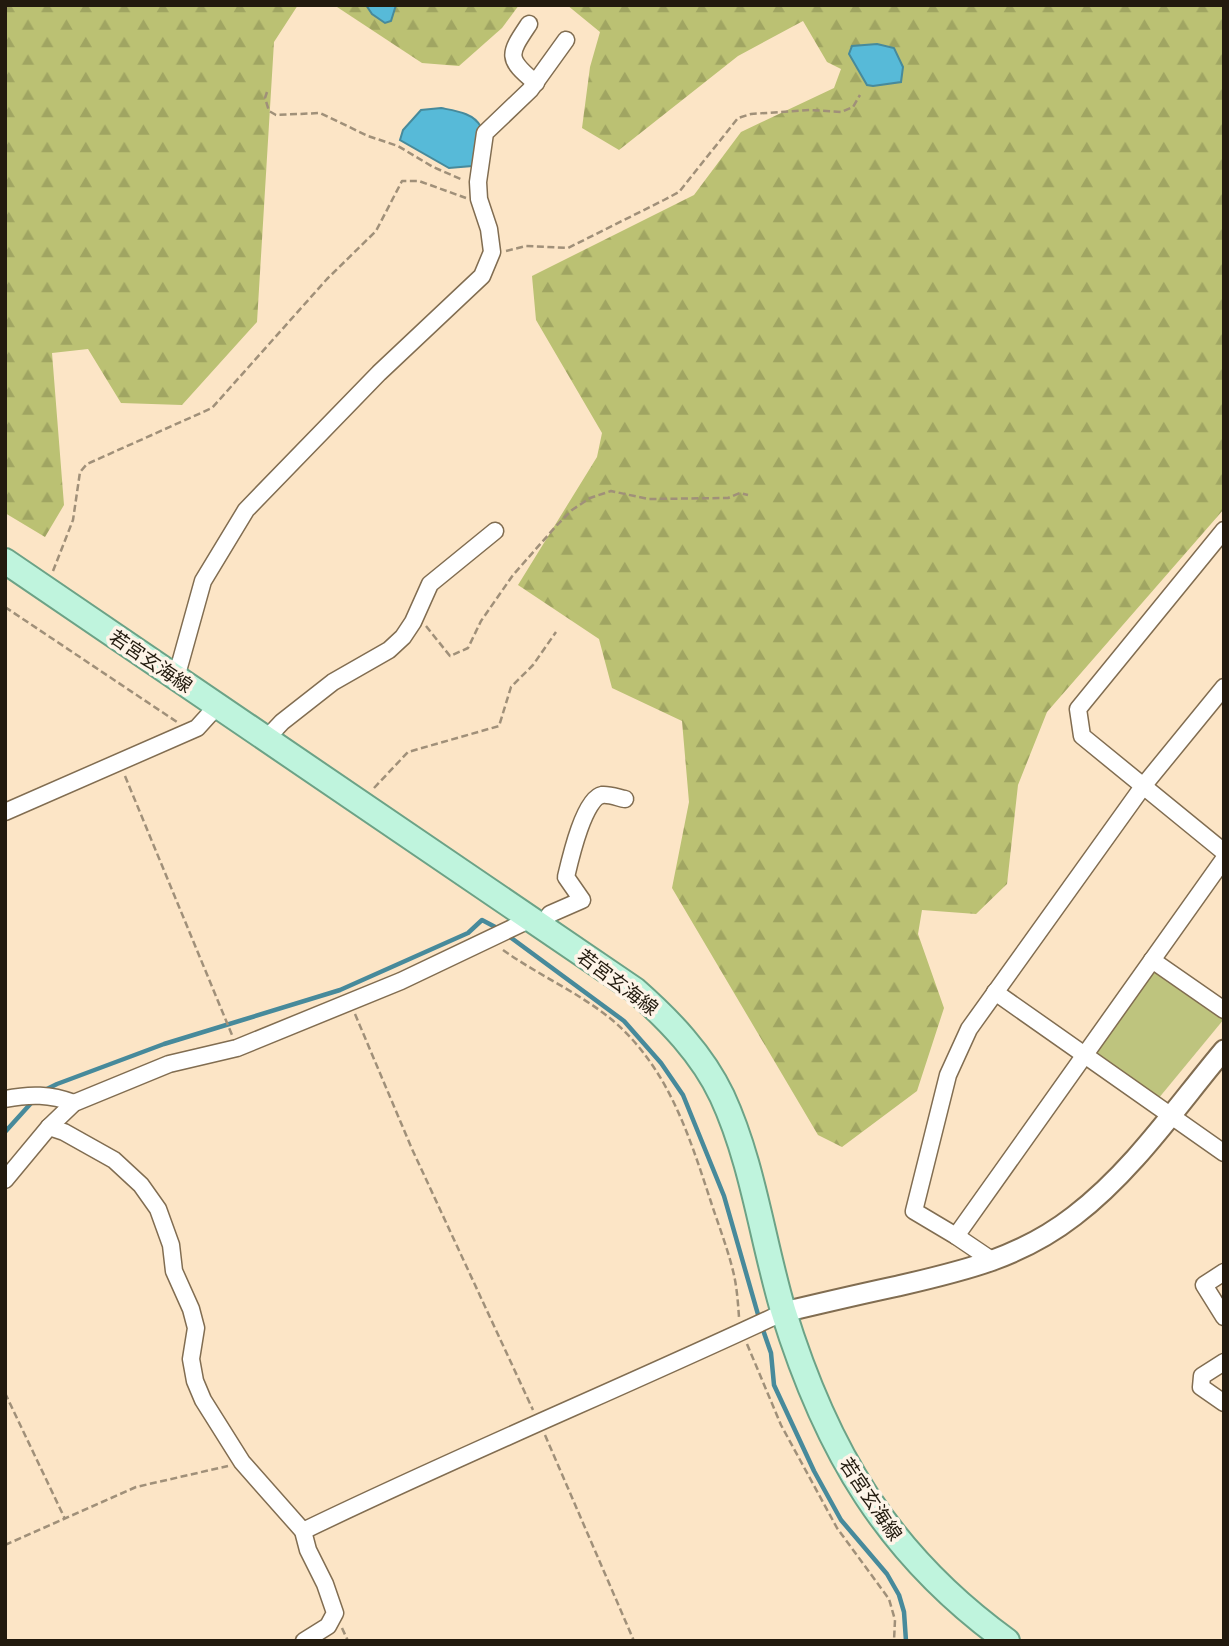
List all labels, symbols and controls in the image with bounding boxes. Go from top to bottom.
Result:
street label: 若宮玄海線 [105,626,196,697]
street label: 若宮玄海線 [573,945,662,1019]
street label: 若宮玄海線 [835,1454,906,1545]

